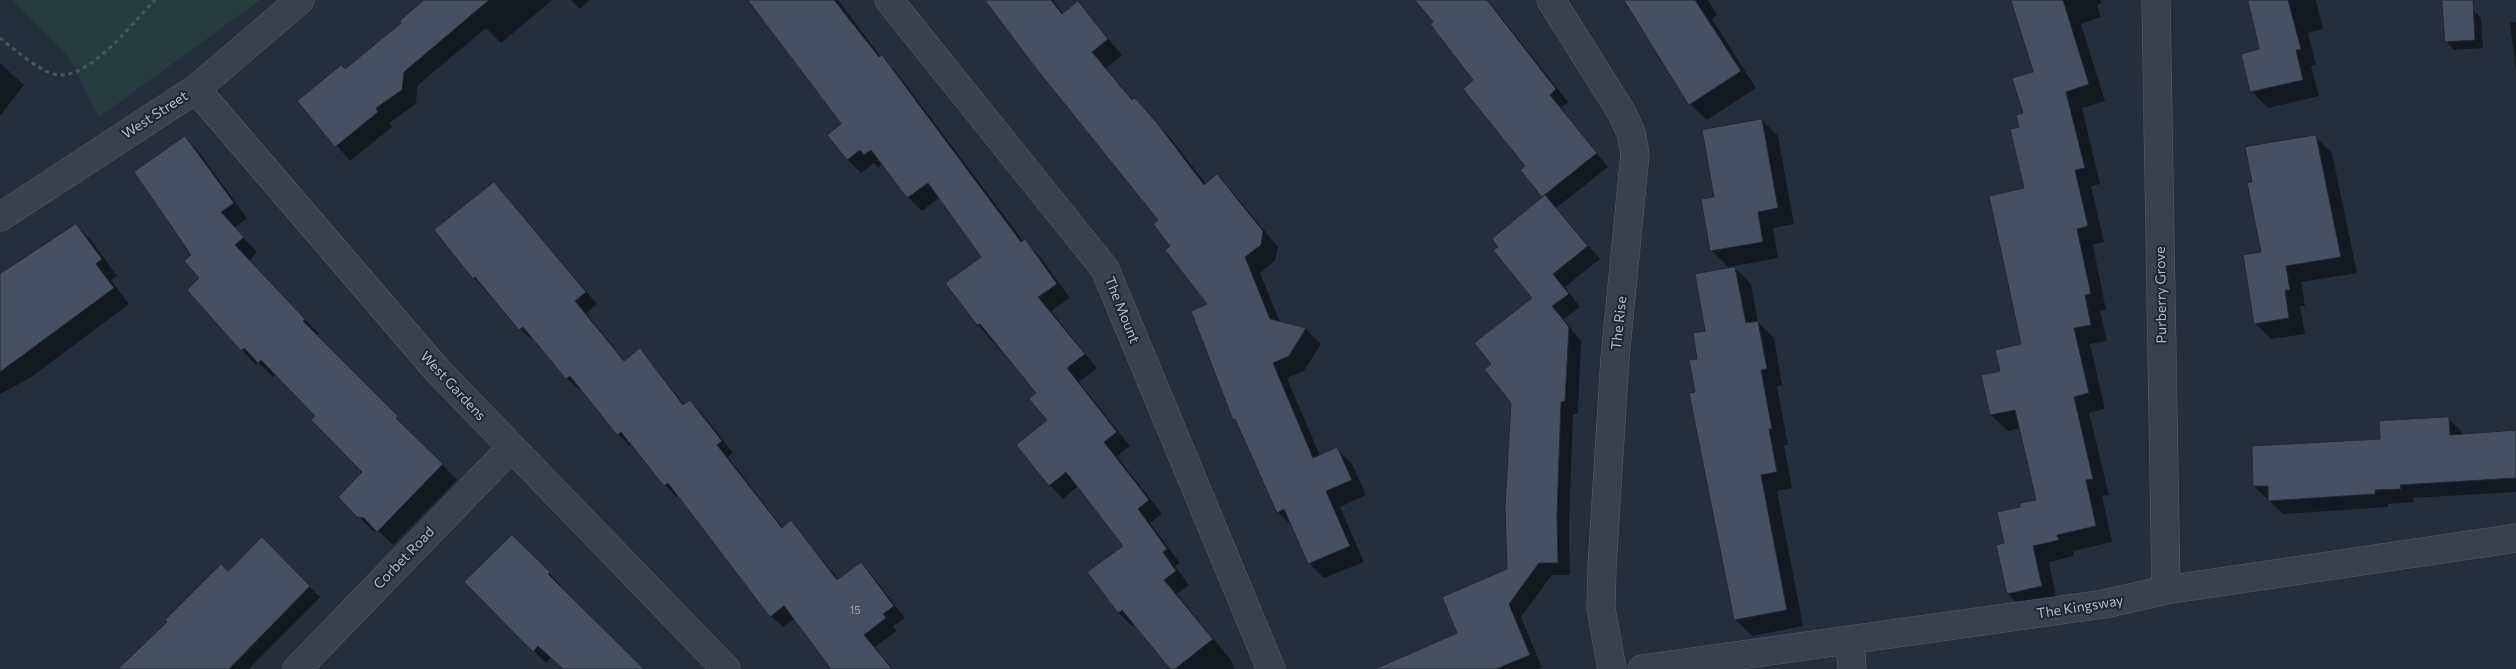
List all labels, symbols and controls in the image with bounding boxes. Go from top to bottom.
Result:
street label: West Street [119,88,191,142]
street label: Purberry Grove [2152,246,2170,344]
street label: The Mount [1101,274,1143,346]
street label: The Rise [1608,295,1630,351]
street label: West Gardens [417,348,489,424]
street label: Corbet Road [370,523,438,593]
street label: The Kingsway [2036,592,2124,622]
house number: 15 [849,603,861,617]

